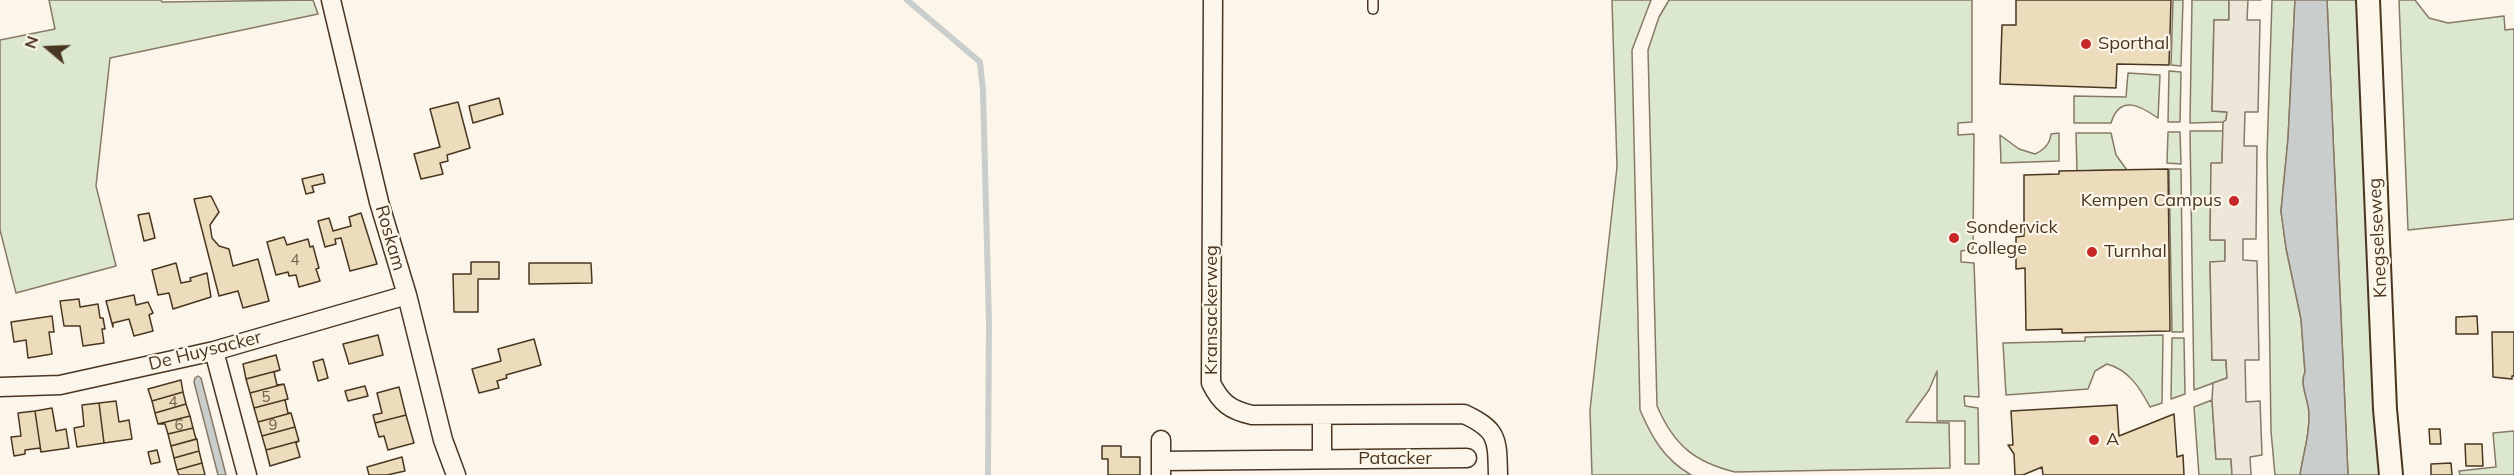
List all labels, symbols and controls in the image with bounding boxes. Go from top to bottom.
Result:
north arrow [18,18,78,78]
text: N [20,33,42,51]
place label: Sporthal [2098,33,2169,55]
marker: Sporthal [2079,37,2093,51]
street label: Knegselseweg [2364,177,2392,299]
place label: Kempen Campus [2081,190,2222,212]
marker: Kempen Campus [2227,194,2241,208]
street label: Roskam [370,203,410,273]
place label: Sondervick College [1966,217,2058,260]
marker: Sondervick College [1947,231,1961,245]
place label: Turnhal [2104,241,2167,263]
street label: Kransackerweg [1201,245,1223,375]
marker: Turnhal [2085,245,2099,259]
house number: 4 [291,251,299,269]
street label: De Huysacker [146,327,264,375]
house number: 5 [262,388,270,406]
house number: 4 [169,393,177,411]
house number: 6 [175,416,183,434]
house number: 9 [269,416,277,434]
place label: A [2106,429,2119,451]
marker: A [2087,433,2101,447]
street label: Patacker [1358,448,1432,470]

